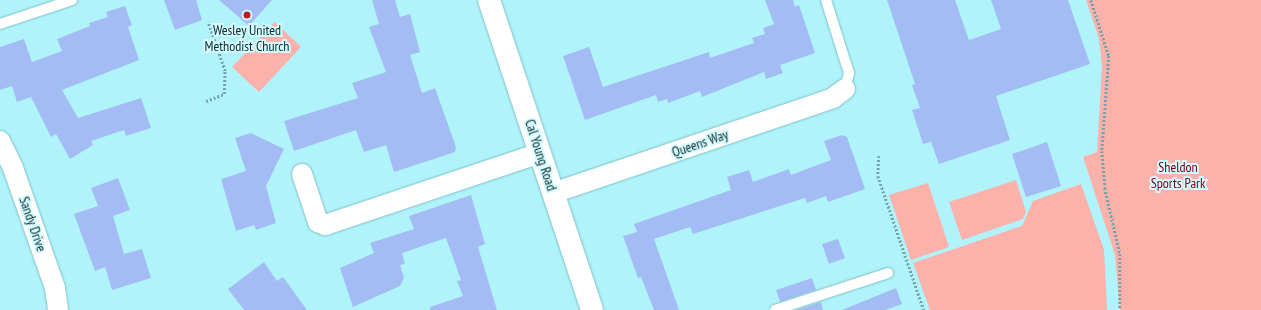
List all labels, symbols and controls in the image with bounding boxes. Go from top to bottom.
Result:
marker: Wesley United Methodist Church [242,10,252,20]
place label: Wesley United Methodist Church [204,22,290,54]
street label: Cal Young Road [521,117,561,193]
street label: Queens Way [669,125,731,161]
park label: Sheldon Sports Park [1151,159,1205,192]
street label: Sandy Drive [16,194,50,254]

